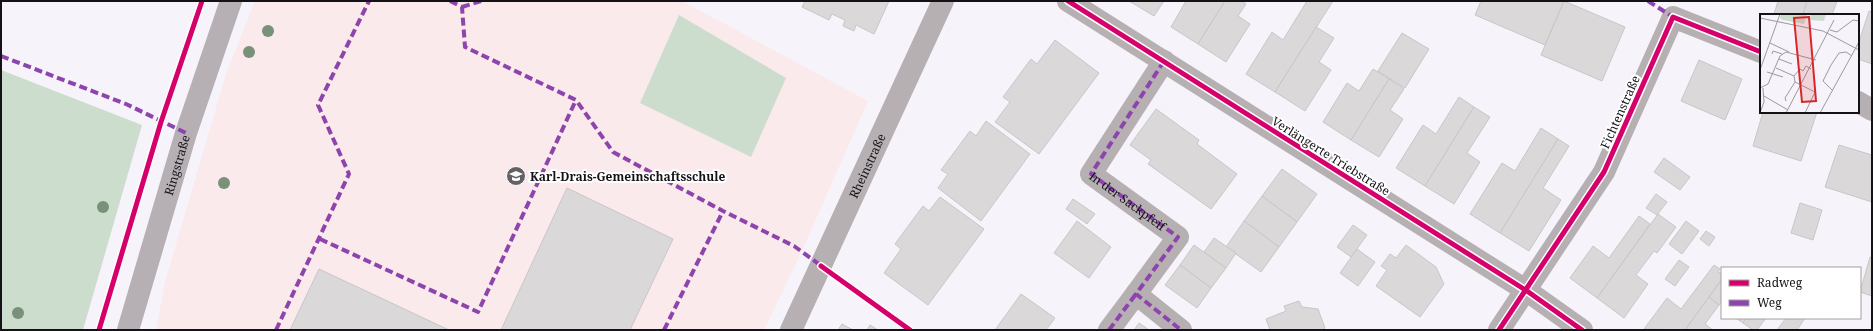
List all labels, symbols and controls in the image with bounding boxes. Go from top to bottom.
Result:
inset map [1760,14,1859,113]
street label: Fichtenstraße [1596,73,1644,151]
street label: Verlängerte Triebstraße [1269,113,1393,199]
street label: Rheinstraße [845,131,889,201]
street label: Ringstraße [160,133,193,197]
school or university icon: Karl-Drais-Gemeinschaftsschule [505,165,527,187]
street label: In der Sackpfeif [1086,167,1171,235]
place label: Karl-Drais-Gemeinschaftsschule [530,168,726,185]
legend [1721,267,1861,319]
text: Radweg [1757,274,1803,291]
text: Weg [1757,294,1782,311]

